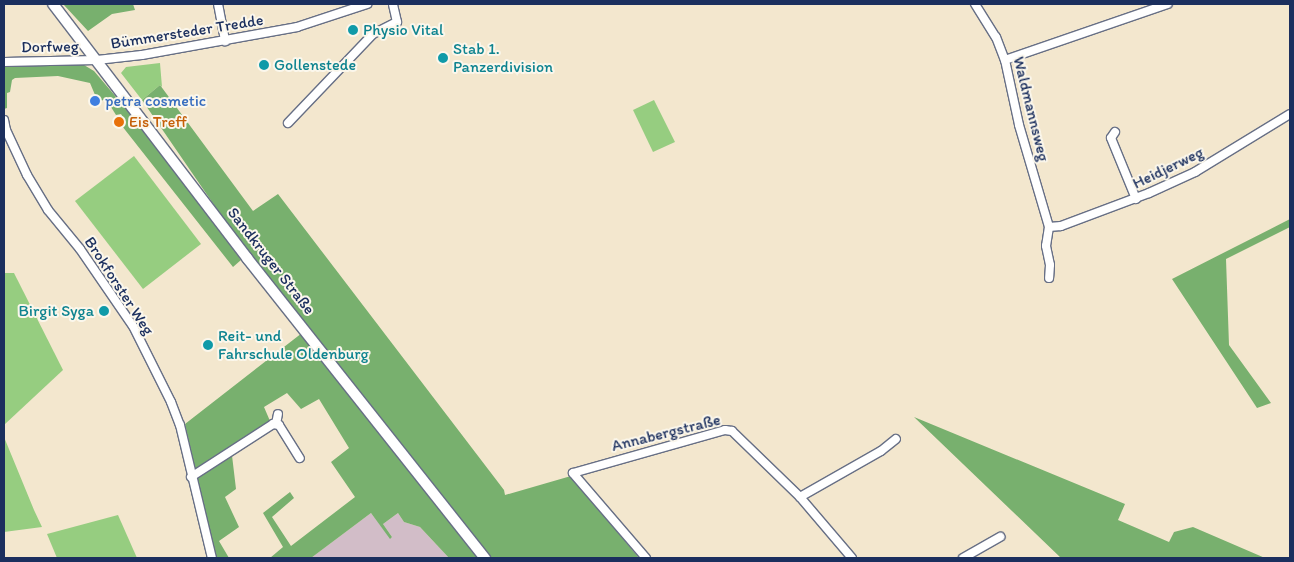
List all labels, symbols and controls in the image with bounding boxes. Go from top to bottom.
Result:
street label: Bümmersteder Tredde [110,11,264,53]
place label: Physio Vital [363,20,443,40]
marker: Physio Vital [347,24,359,36]
street label: Dorfweg [21,37,79,57]
place label: Stab 1. Panzerdivision [453,39,553,77]
marker: Stab 1. Panzerdivision [437,52,449,64]
place label: Gollenstede [274,55,356,75]
street label: Waldmannsweg [1009,55,1053,163]
marker: Gollenstede [258,59,270,71]
place label: petra cosmetic [105,91,206,111]
marker: petra cosmetic [89,95,101,107]
place label: Eis Treff [129,112,186,132]
marker: Eis Treff [113,116,125,128]
street label: Heidjerweg [1130,143,1206,193]
street label: Sandkruger Straße [223,204,319,318]
street label: Brokforster Weg [80,233,158,339]
place label: Birgit Syga [19,301,94,321]
marker: Birgit Syga [98,305,110,317]
place label: Reit- und Fahrschule Oldenburg [218,326,369,364]
marker: Reit- und Fahrschule Oldenburg [202,339,214,351]
street label: Annabergstraße [610,410,722,456]

